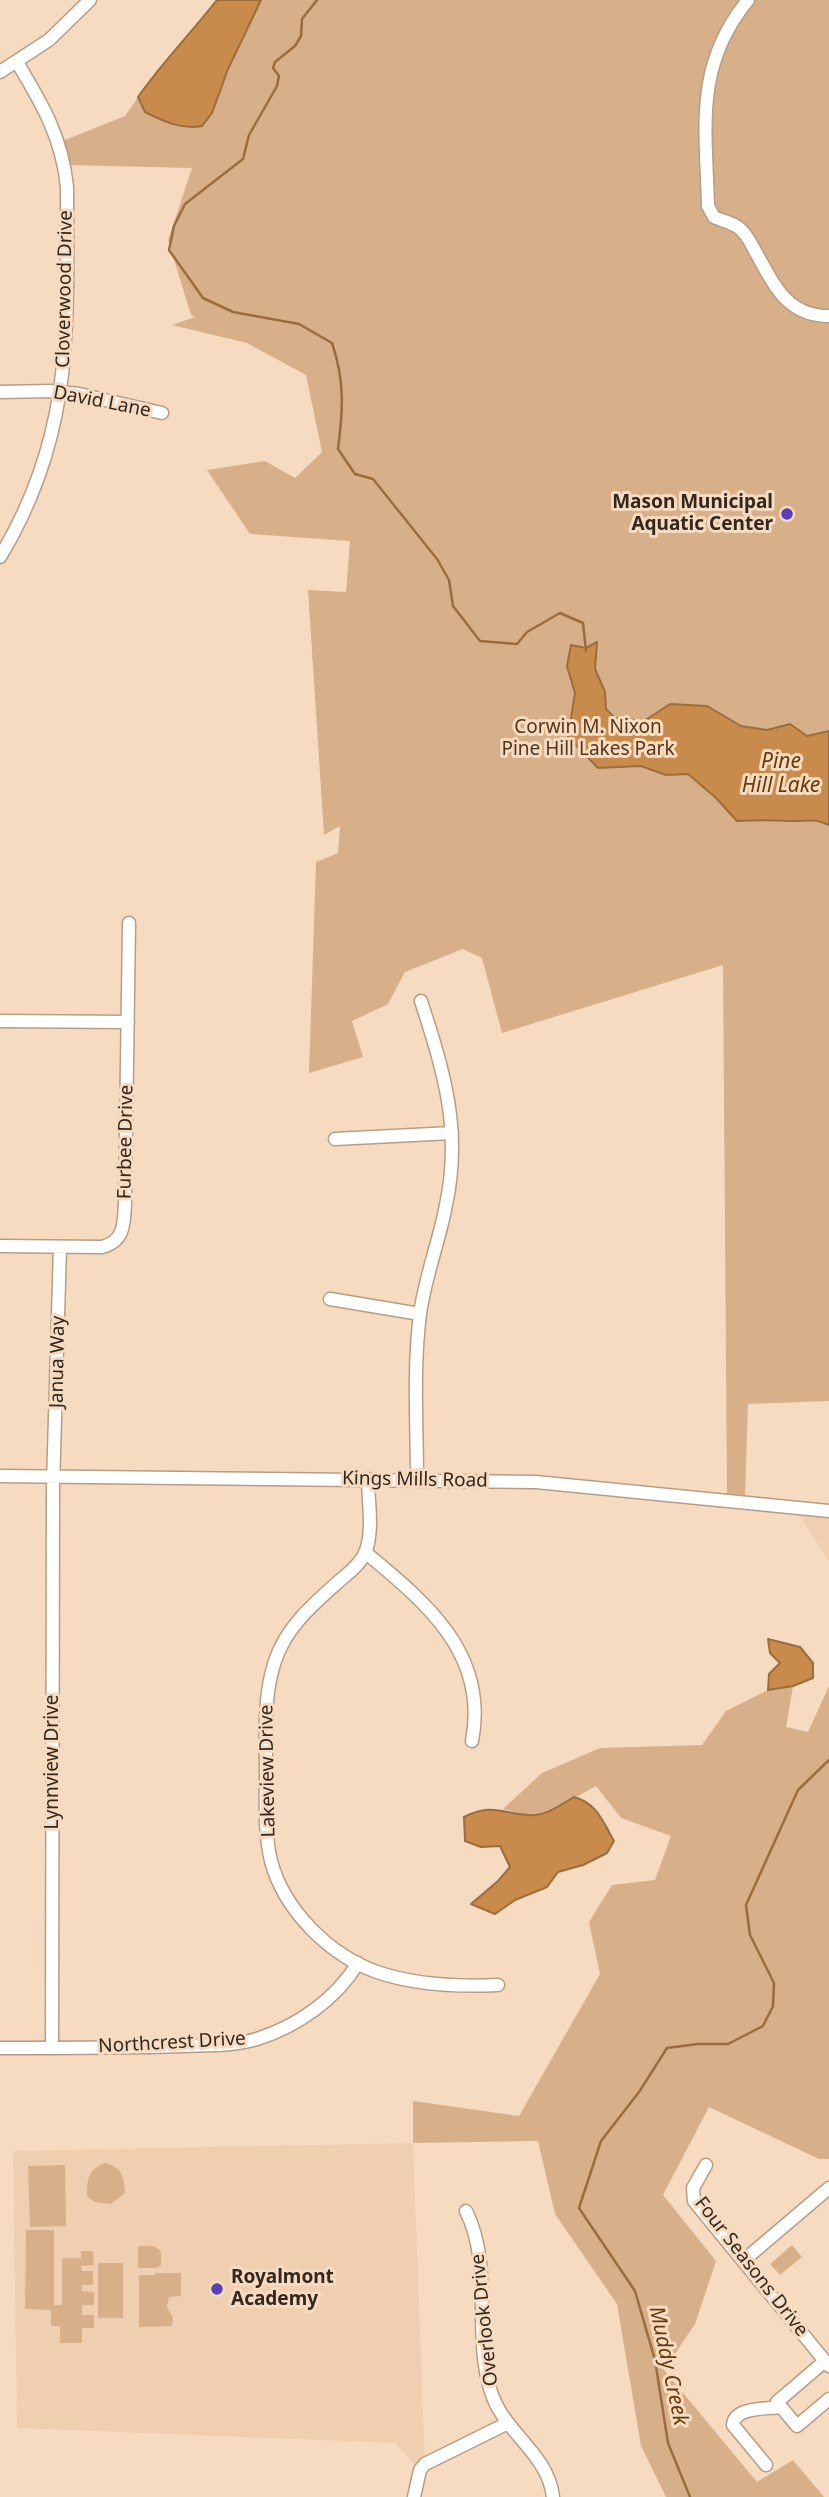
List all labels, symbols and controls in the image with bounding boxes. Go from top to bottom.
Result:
street label: Cloverwood Drive [52,210,78,368]
street label: David Lane [51,381,153,423]
place label: Mason Municipal Aquatic Center [612,492,773,536]
marker: Mason Municipal Aquatic Center [779,506,795,522]
park label: Corwin M. Nixon Pine Hill Lakes Park [501,717,675,761]
water label: Pine Hill Lake [742,749,820,799]
street label: Furbee Drive [114,1085,138,1199]
street label: Janua Way [46,1316,70,1408]
street label: Kings Mills Road [342,1467,488,1493]
street label: Lynnview Drive [42,1695,64,1829]
street label: Lakeview Drive [255,1704,281,1838]
street label: Northcrest Drive [98,2028,246,2058]
street label: Four Seasons Drive [689,2193,813,2341]
street label: Overlook Drive [467,2253,503,2387]
place label: Royalmont Academy [231,2267,334,2311]
marker: Royalmont Academy [209,2281,225,2297]
water label: Muddy Creek [643,2304,693,2428]

